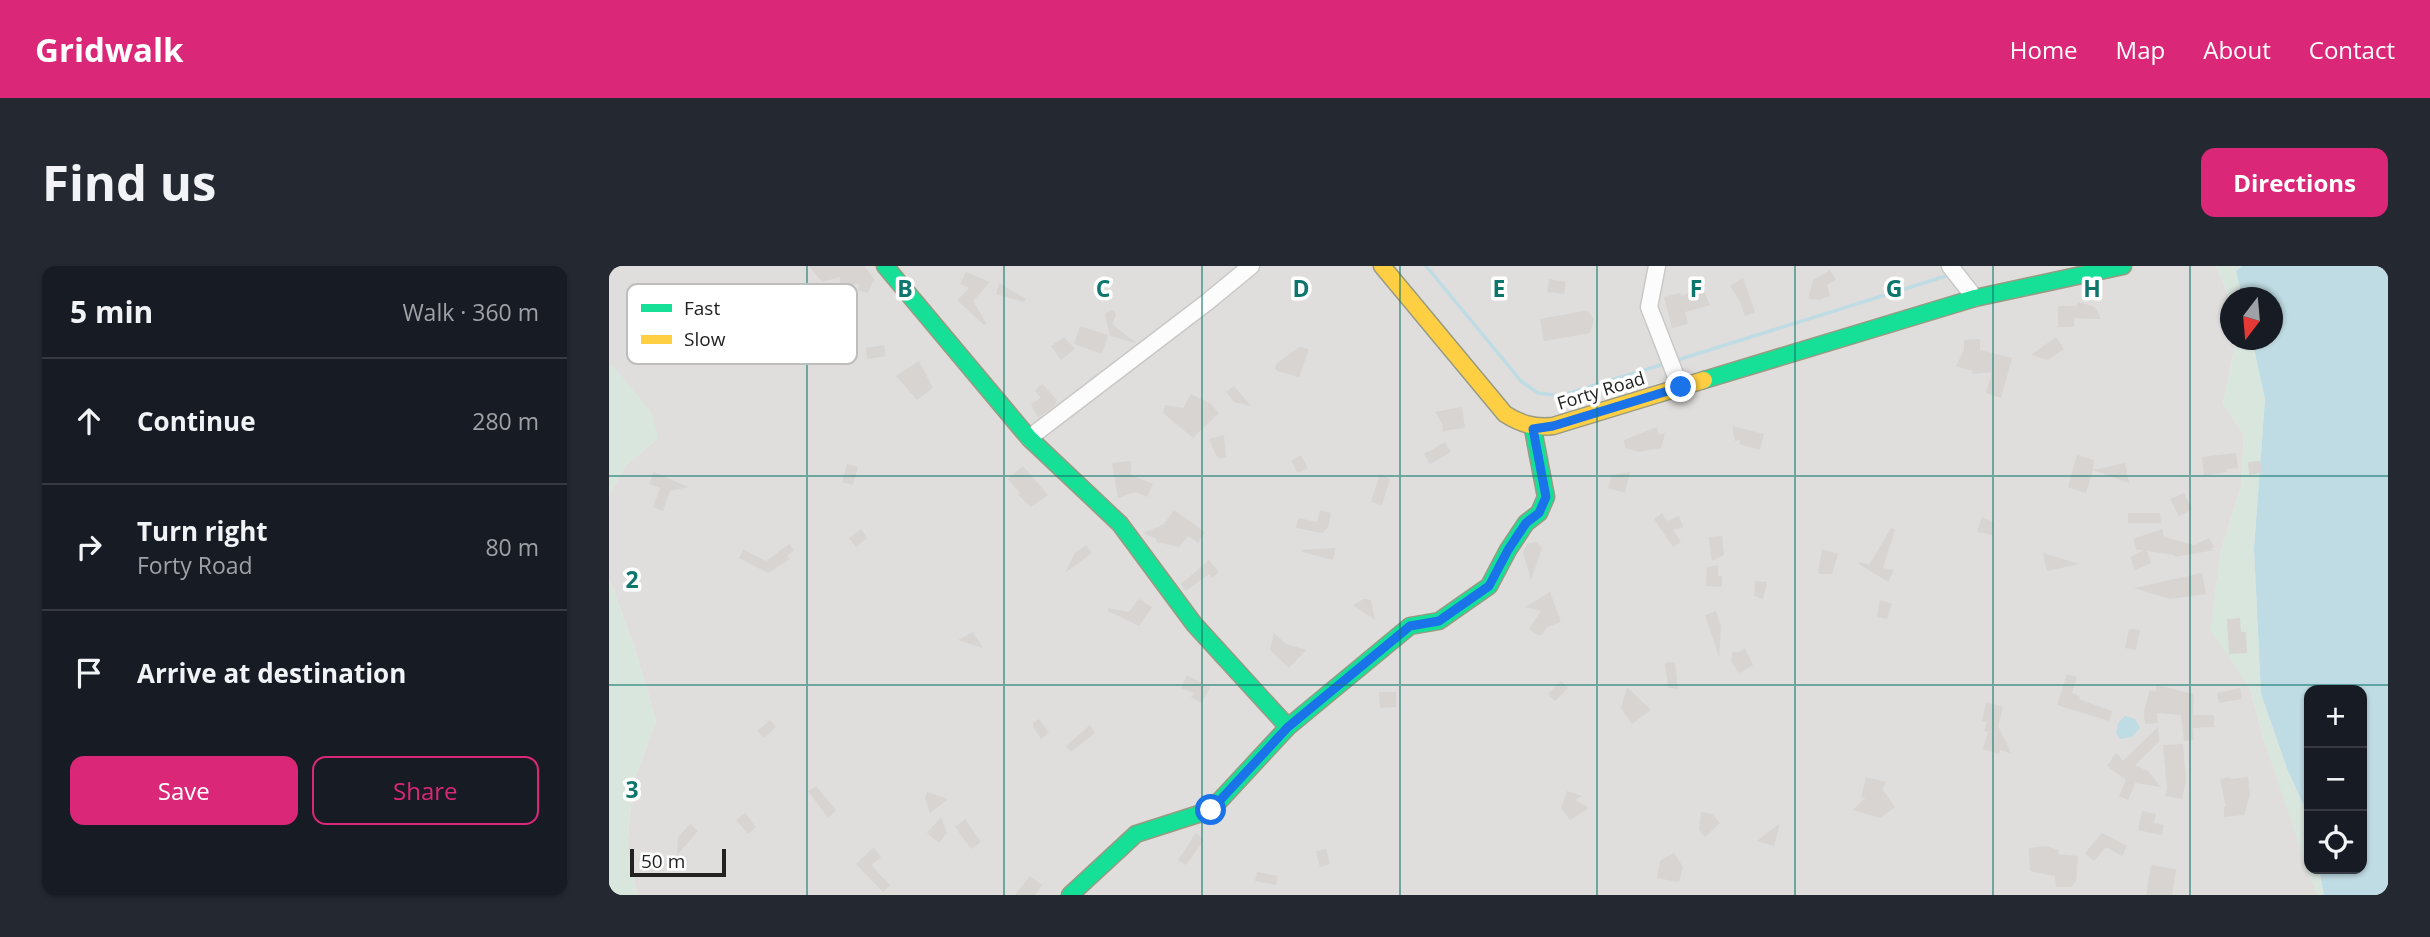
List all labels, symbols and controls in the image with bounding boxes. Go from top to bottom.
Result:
text: Gridwalk [35,27,184,72]
text: Home [2010,33,2078,66]
text: Map [2116,33,2165,66]
text: About [2203,33,2271,66]
text: Contact [2309,33,2395,66]
button: Directions [2201,148,2388,217]
text: Find us [42,149,216,215]
text: B [897,272,913,304]
text: C [1096,272,1110,304]
text: D [1292,272,1310,304]
text: E [1493,272,1505,304]
text: F [1690,272,1702,304]
text: G [1886,272,1902,304]
text: H [2083,272,2101,304]
legend [627,284,857,364]
north arrow [2220,287,2283,350]
text: 5 min [70,291,153,332]
text: Fast [684,295,720,321]
text: Walk · 360 m [402,296,539,328]
text: Slow [684,326,726,352]
street label: Forty Road [1554,365,1648,415]
route end [1665,371,1696,402]
icon: ahead [70,402,108,440]
text: Continue [137,403,256,439]
text: 280 m [472,405,539,437]
text: Turn right [137,513,268,549]
icon: right [70,528,108,566]
text: 80 m [485,531,539,563]
text: Forty Road [137,549,253,581]
text: 2 [625,563,639,595]
icon: arrive [70,654,108,692]
text: Arrive at destination [137,655,406,691]
map controls [2304,685,2367,874]
button: + [2304,685,2367,748]
button: − [2304,748,2367,811]
button: Save [70,756,298,825]
button: Share [312,756,539,825]
text: 3 [625,773,639,805]
route start [1195,794,1226,825]
button: locate [2304,811,2367,874]
scale bar [630,846,726,878]
text: 50 m [641,848,685,874]

